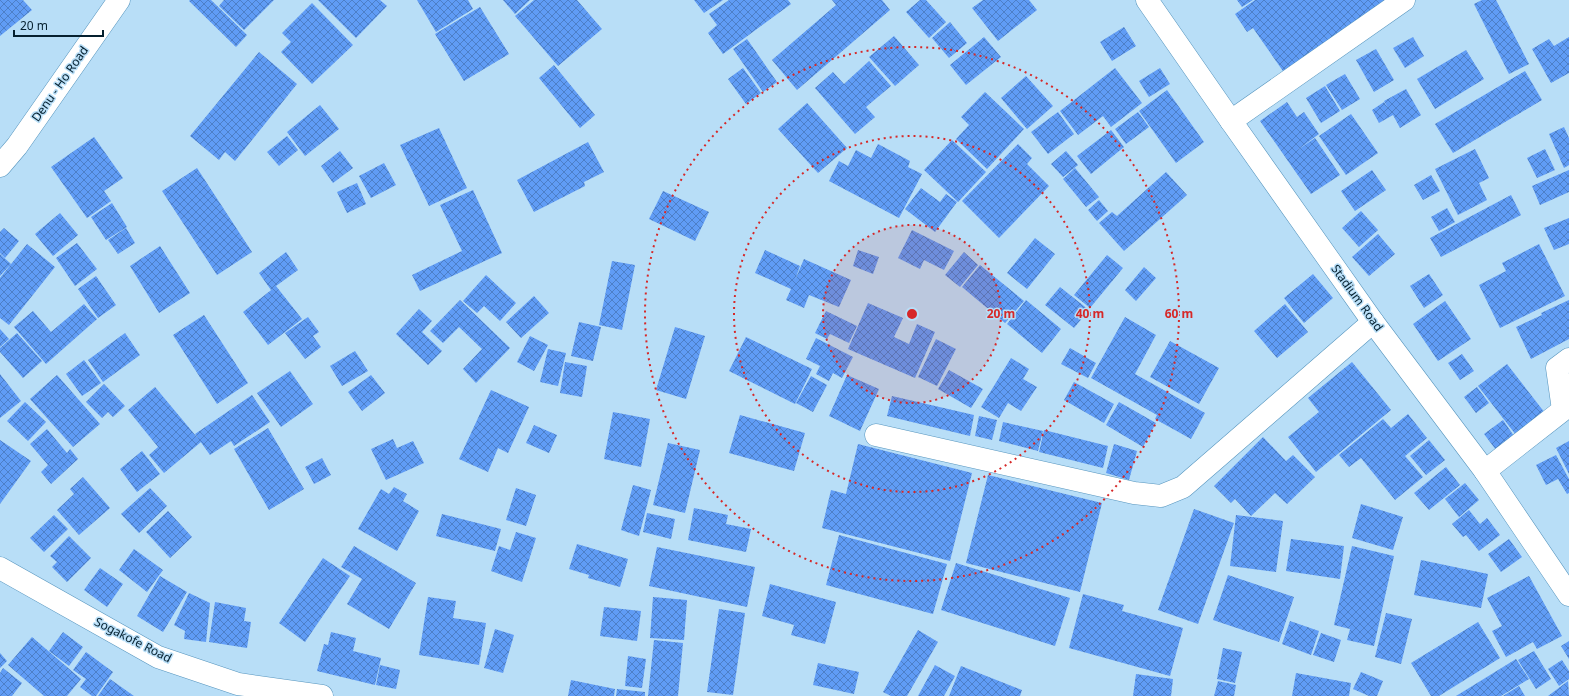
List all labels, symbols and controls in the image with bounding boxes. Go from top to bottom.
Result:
scale bar [14,12,103,38]
text: 20 m [20,17,48,34]
street label: Denu - Ho Road [27,43,92,125]
street label: Stadium Road [1327,261,1387,335]
text: 20 m [987,305,1015,322]
text: 40 m [1076,305,1104,322]
text: 60 m [1165,305,1193,322]
centre of rings [905,307,919,321]
street label: Sogakofe Road [92,613,175,666]

